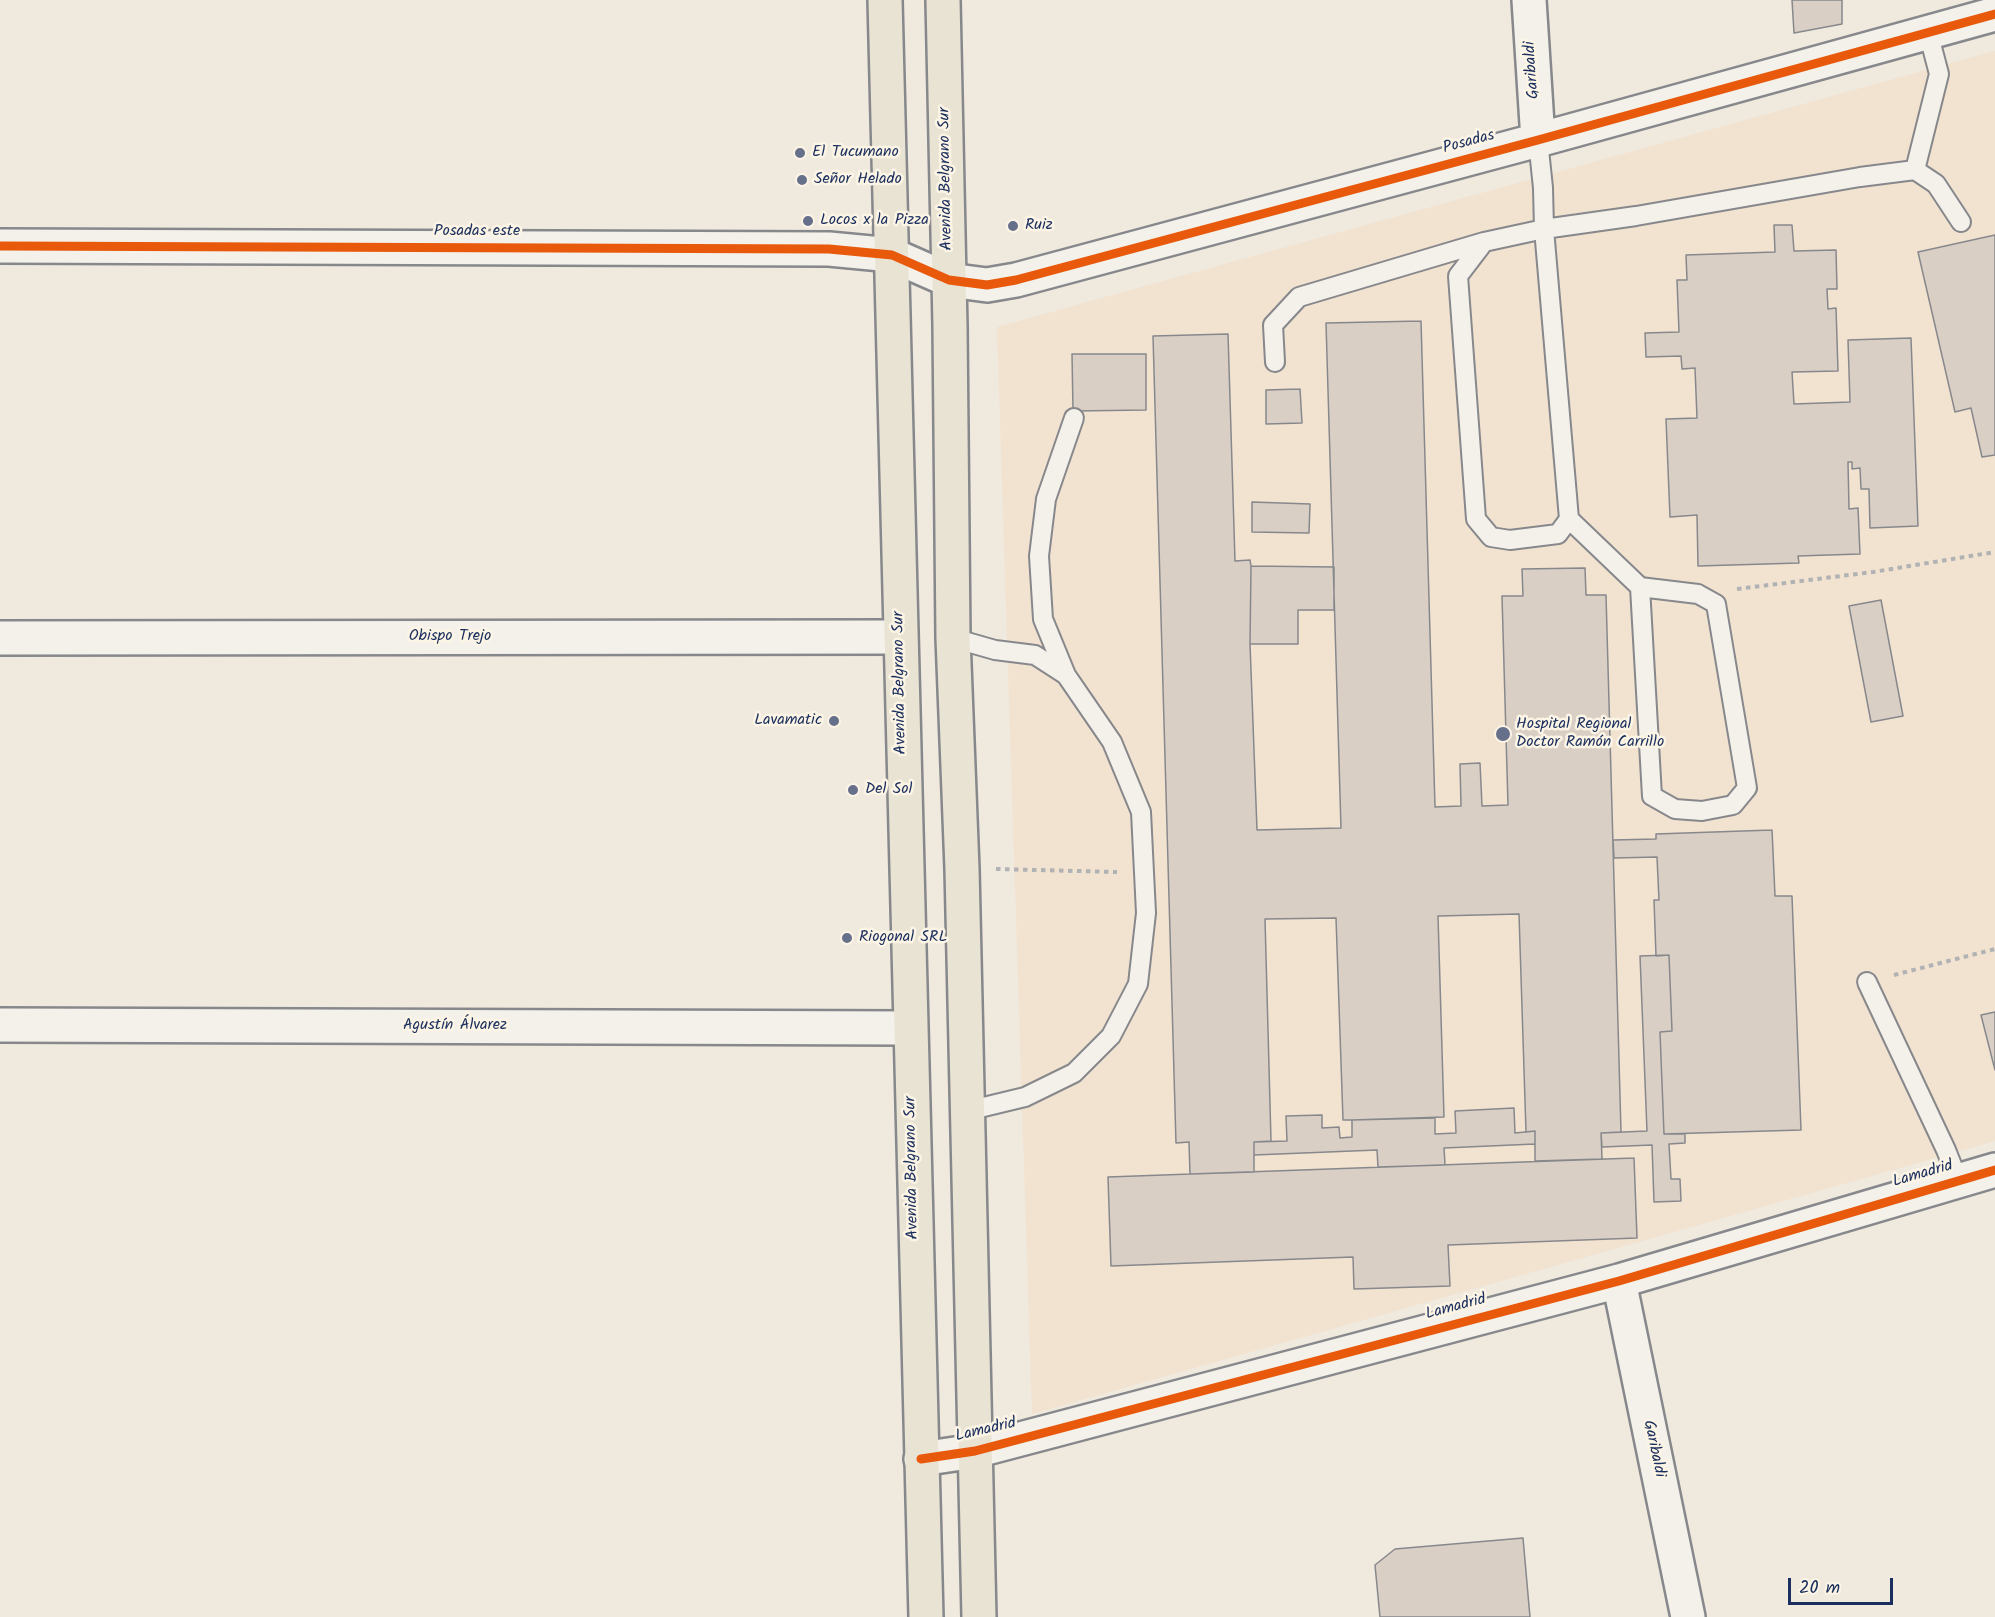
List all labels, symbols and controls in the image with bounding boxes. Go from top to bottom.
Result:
street label: Garibaldi [1521,40,1545,100]
street label: Avenida Belgrano Sur [936,107,958,251]
street label: Posadas [1441,127,1497,159]
place label: El Tucumano [812,143,899,163]
marker: El Tucumano [793,146,807,160]
place label: Señor Helado [814,170,902,190]
marker: Señor Helado [795,173,809,187]
place label: Locos x la Pizza [820,211,929,231]
marker: Locos x la Pizza [801,214,815,228]
place label: Ruiz [1025,216,1053,236]
marker: Ruiz [1006,219,1020,233]
street label: Posadas este [434,222,520,242]
street label: Avenida Belgrano Sur [890,611,912,755]
street label: Obispo Trejo [409,627,491,647]
place label: Lavamatic [754,711,822,731]
marker: Lavamatic [827,714,841,728]
place label: Hospital Regional Doctor Ramón Carrillo [1516,715,1664,753]
marker: Hospital Regional Doctor Ramón Carrillo [1494,725,1512,743]
place label: Del Sol [865,780,913,800]
marker: Del Sol [846,783,860,797]
place label: Riogonal SRL [859,928,947,948]
marker: Riogonal SRL [840,931,854,945]
street label: Agustín Álvarez [403,1016,507,1036]
street label: Avenida Belgrano Sur [902,1096,924,1240]
street label: Lamadrid [1891,1157,1955,1193]
street label: Lamadrid [1424,1291,1488,1325]
street label: Lamadrid [954,1415,1018,1447]
street label: Garibaldi [1638,1419,1668,1479]
scale bar [1791,1566,1896,1604]
text: 20 m [1799,1574,1840,1603]

